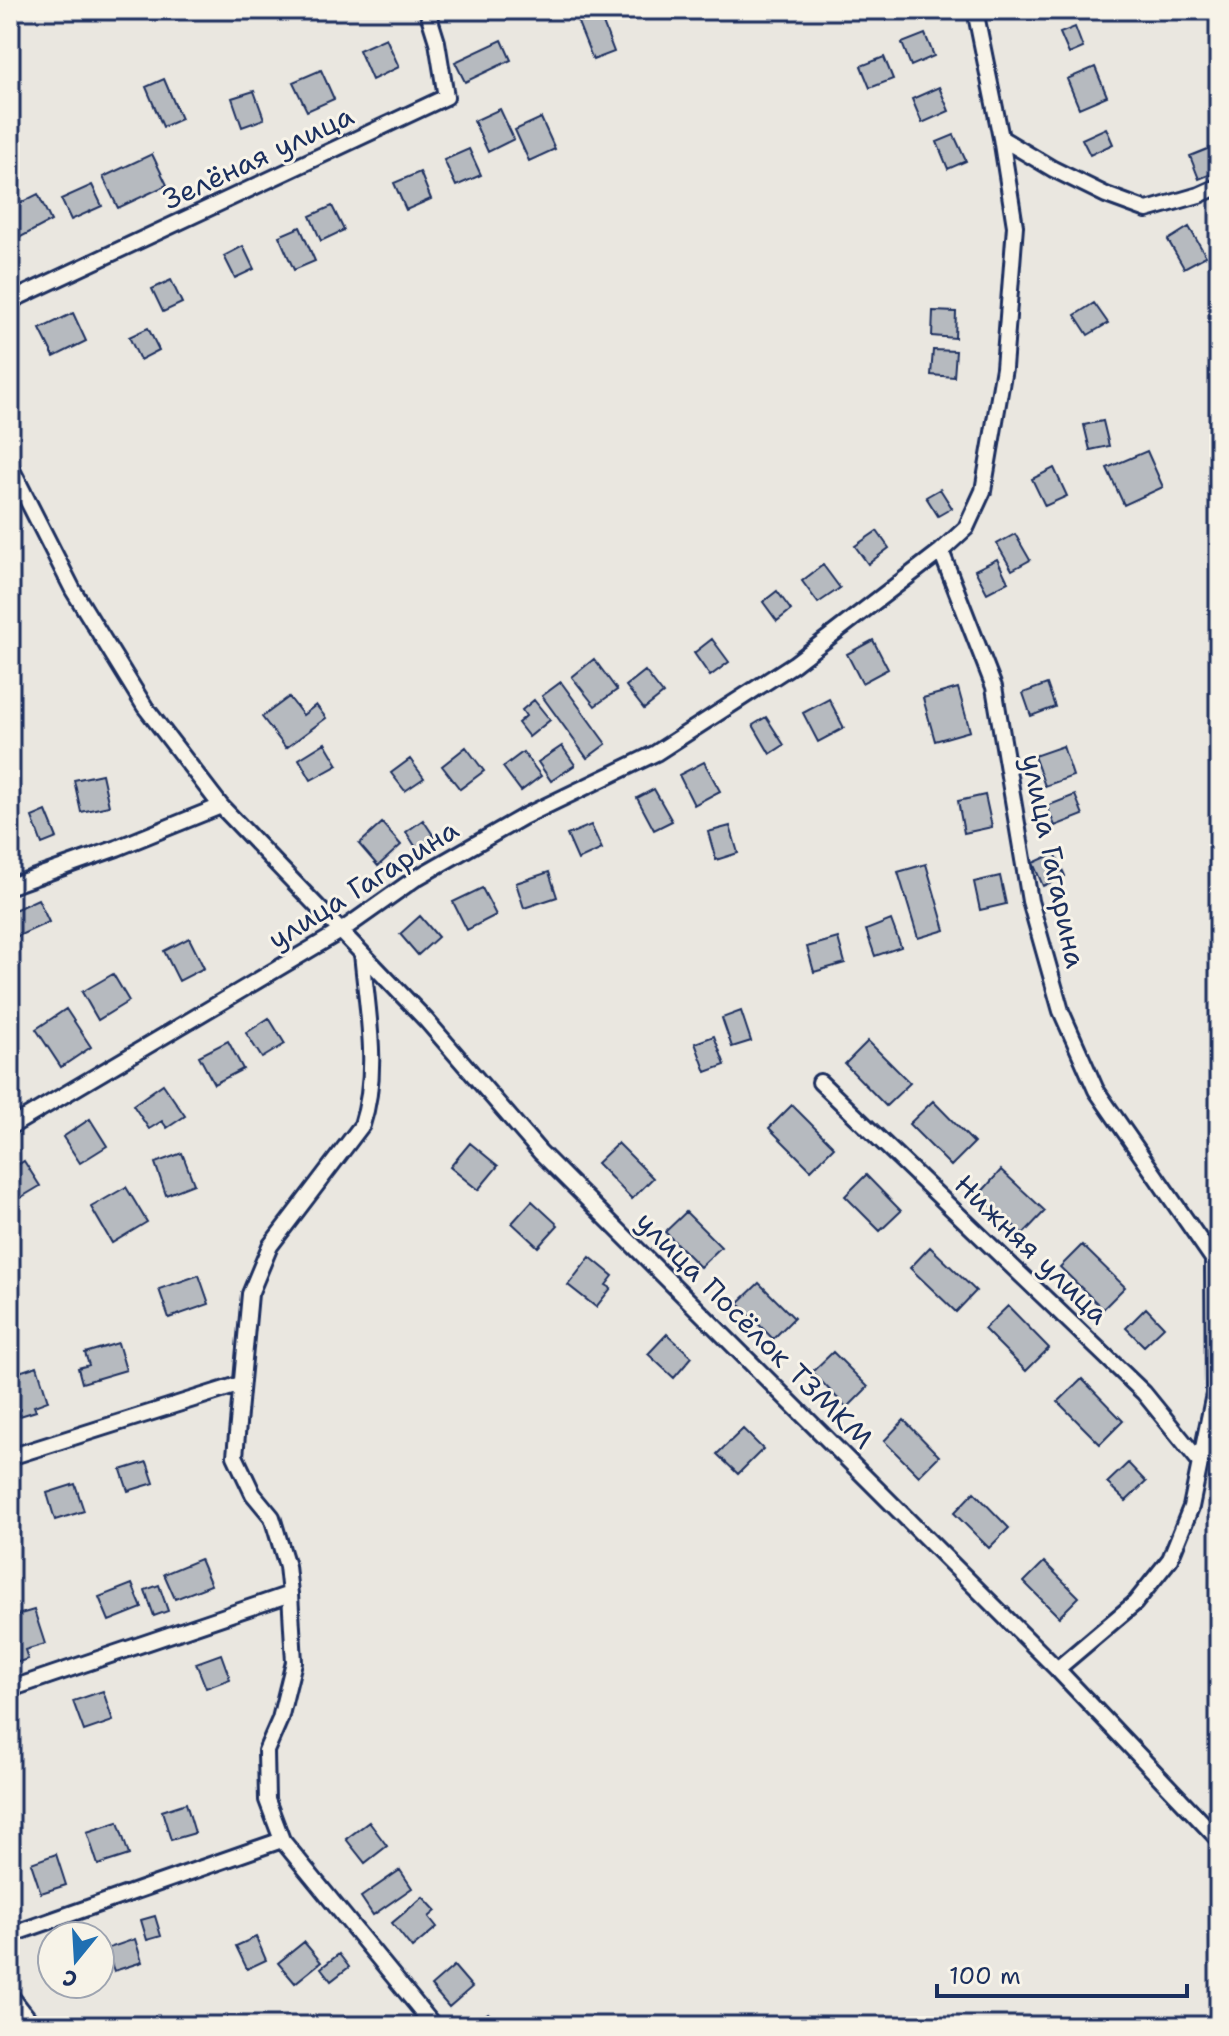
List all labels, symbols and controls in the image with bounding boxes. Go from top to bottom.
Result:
street label: Зелёная улица [156,96,360,218]
street label: улица Гагарина [1013,750,1095,972]
street label: улица Гагарина [261,810,465,958]
street label: Нижняя улица [947,1166,1117,1332]
street label: улица Посёлок ТЗМКМ [628,1203,882,1457]
north arrow [36,1920,116,2000]
scale bar [937,1948,1187,1998]
text: 100 m [949,1960,1021,1992]
text: С [59,1963,81,1994]

